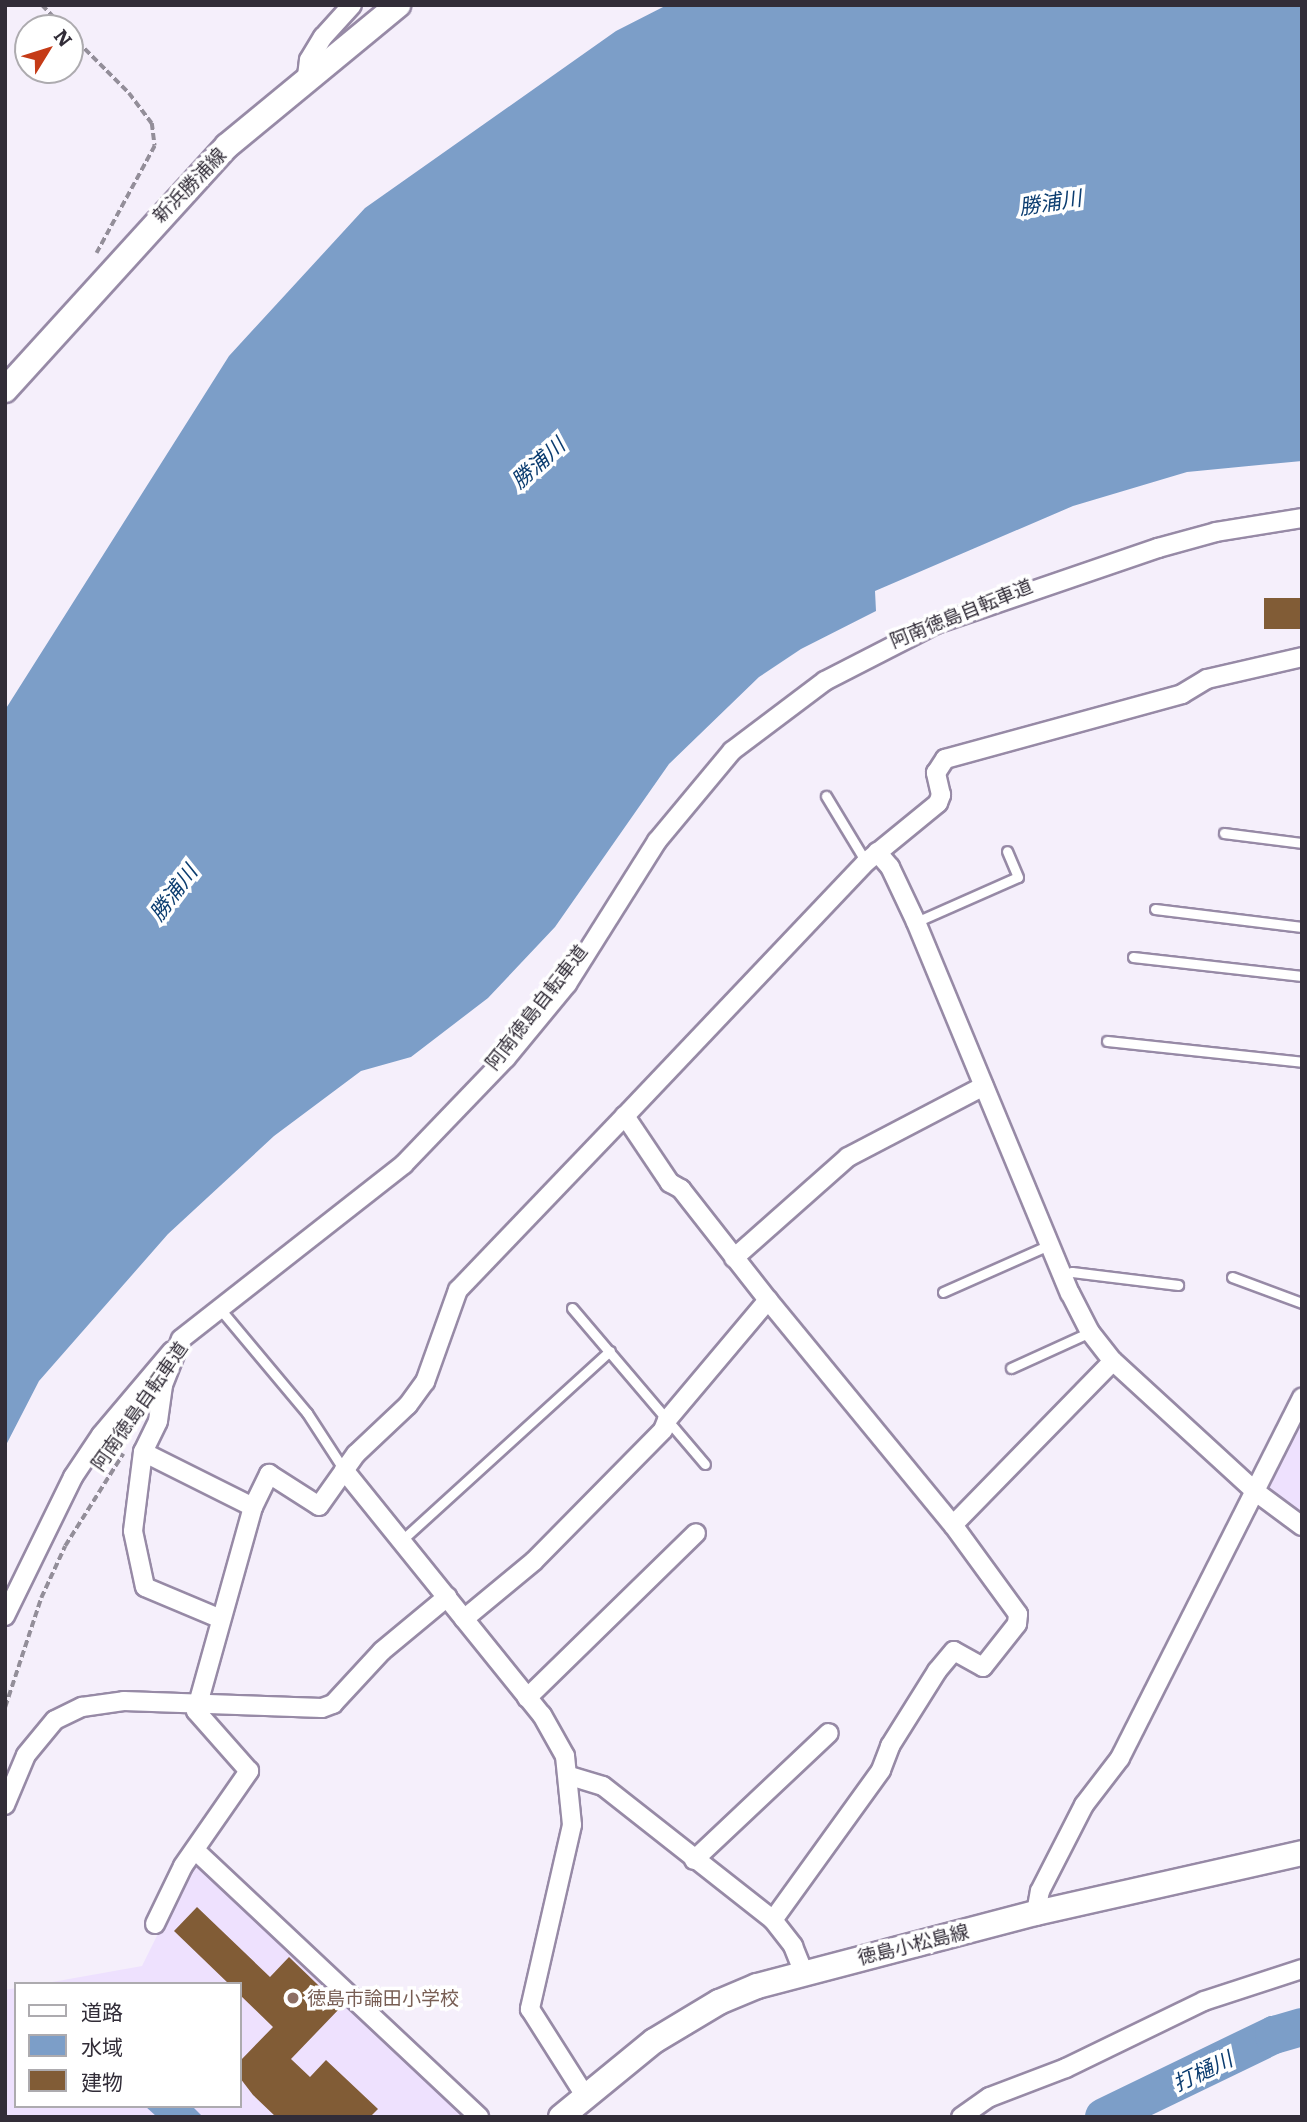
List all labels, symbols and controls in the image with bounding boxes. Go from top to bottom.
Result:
north arrow [14,14,84,84]
text: N [48,22,80,52]
street label: 新浜勝浦線 [148,143,230,227]
water label: 勝浦川 [1017,184,1083,218]
water label: 勝浦川 [505,432,569,492]
street label: 阿南徳島自転車道 [886,574,1036,652]
water label: 勝浦川 [143,859,201,925]
street label: 阿南徳島自転車道 [480,940,592,1074]
street label: 阿南徳島自転車道 [86,1337,192,1475]
street label: 徳島小松島線 [855,1919,971,1969]
legend [14,1982,242,2108]
place label: 徳島市論田小学校 [307,1987,459,2009]
marker: 徳島市論田小学校 [285,1990,301,2006]
text: 道路 [81,1995,123,2026]
text: 水域 [81,2030,123,2061]
water label: 打樋川 [1168,2045,1236,2095]
text: 建物 [81,2065,123,2096]

